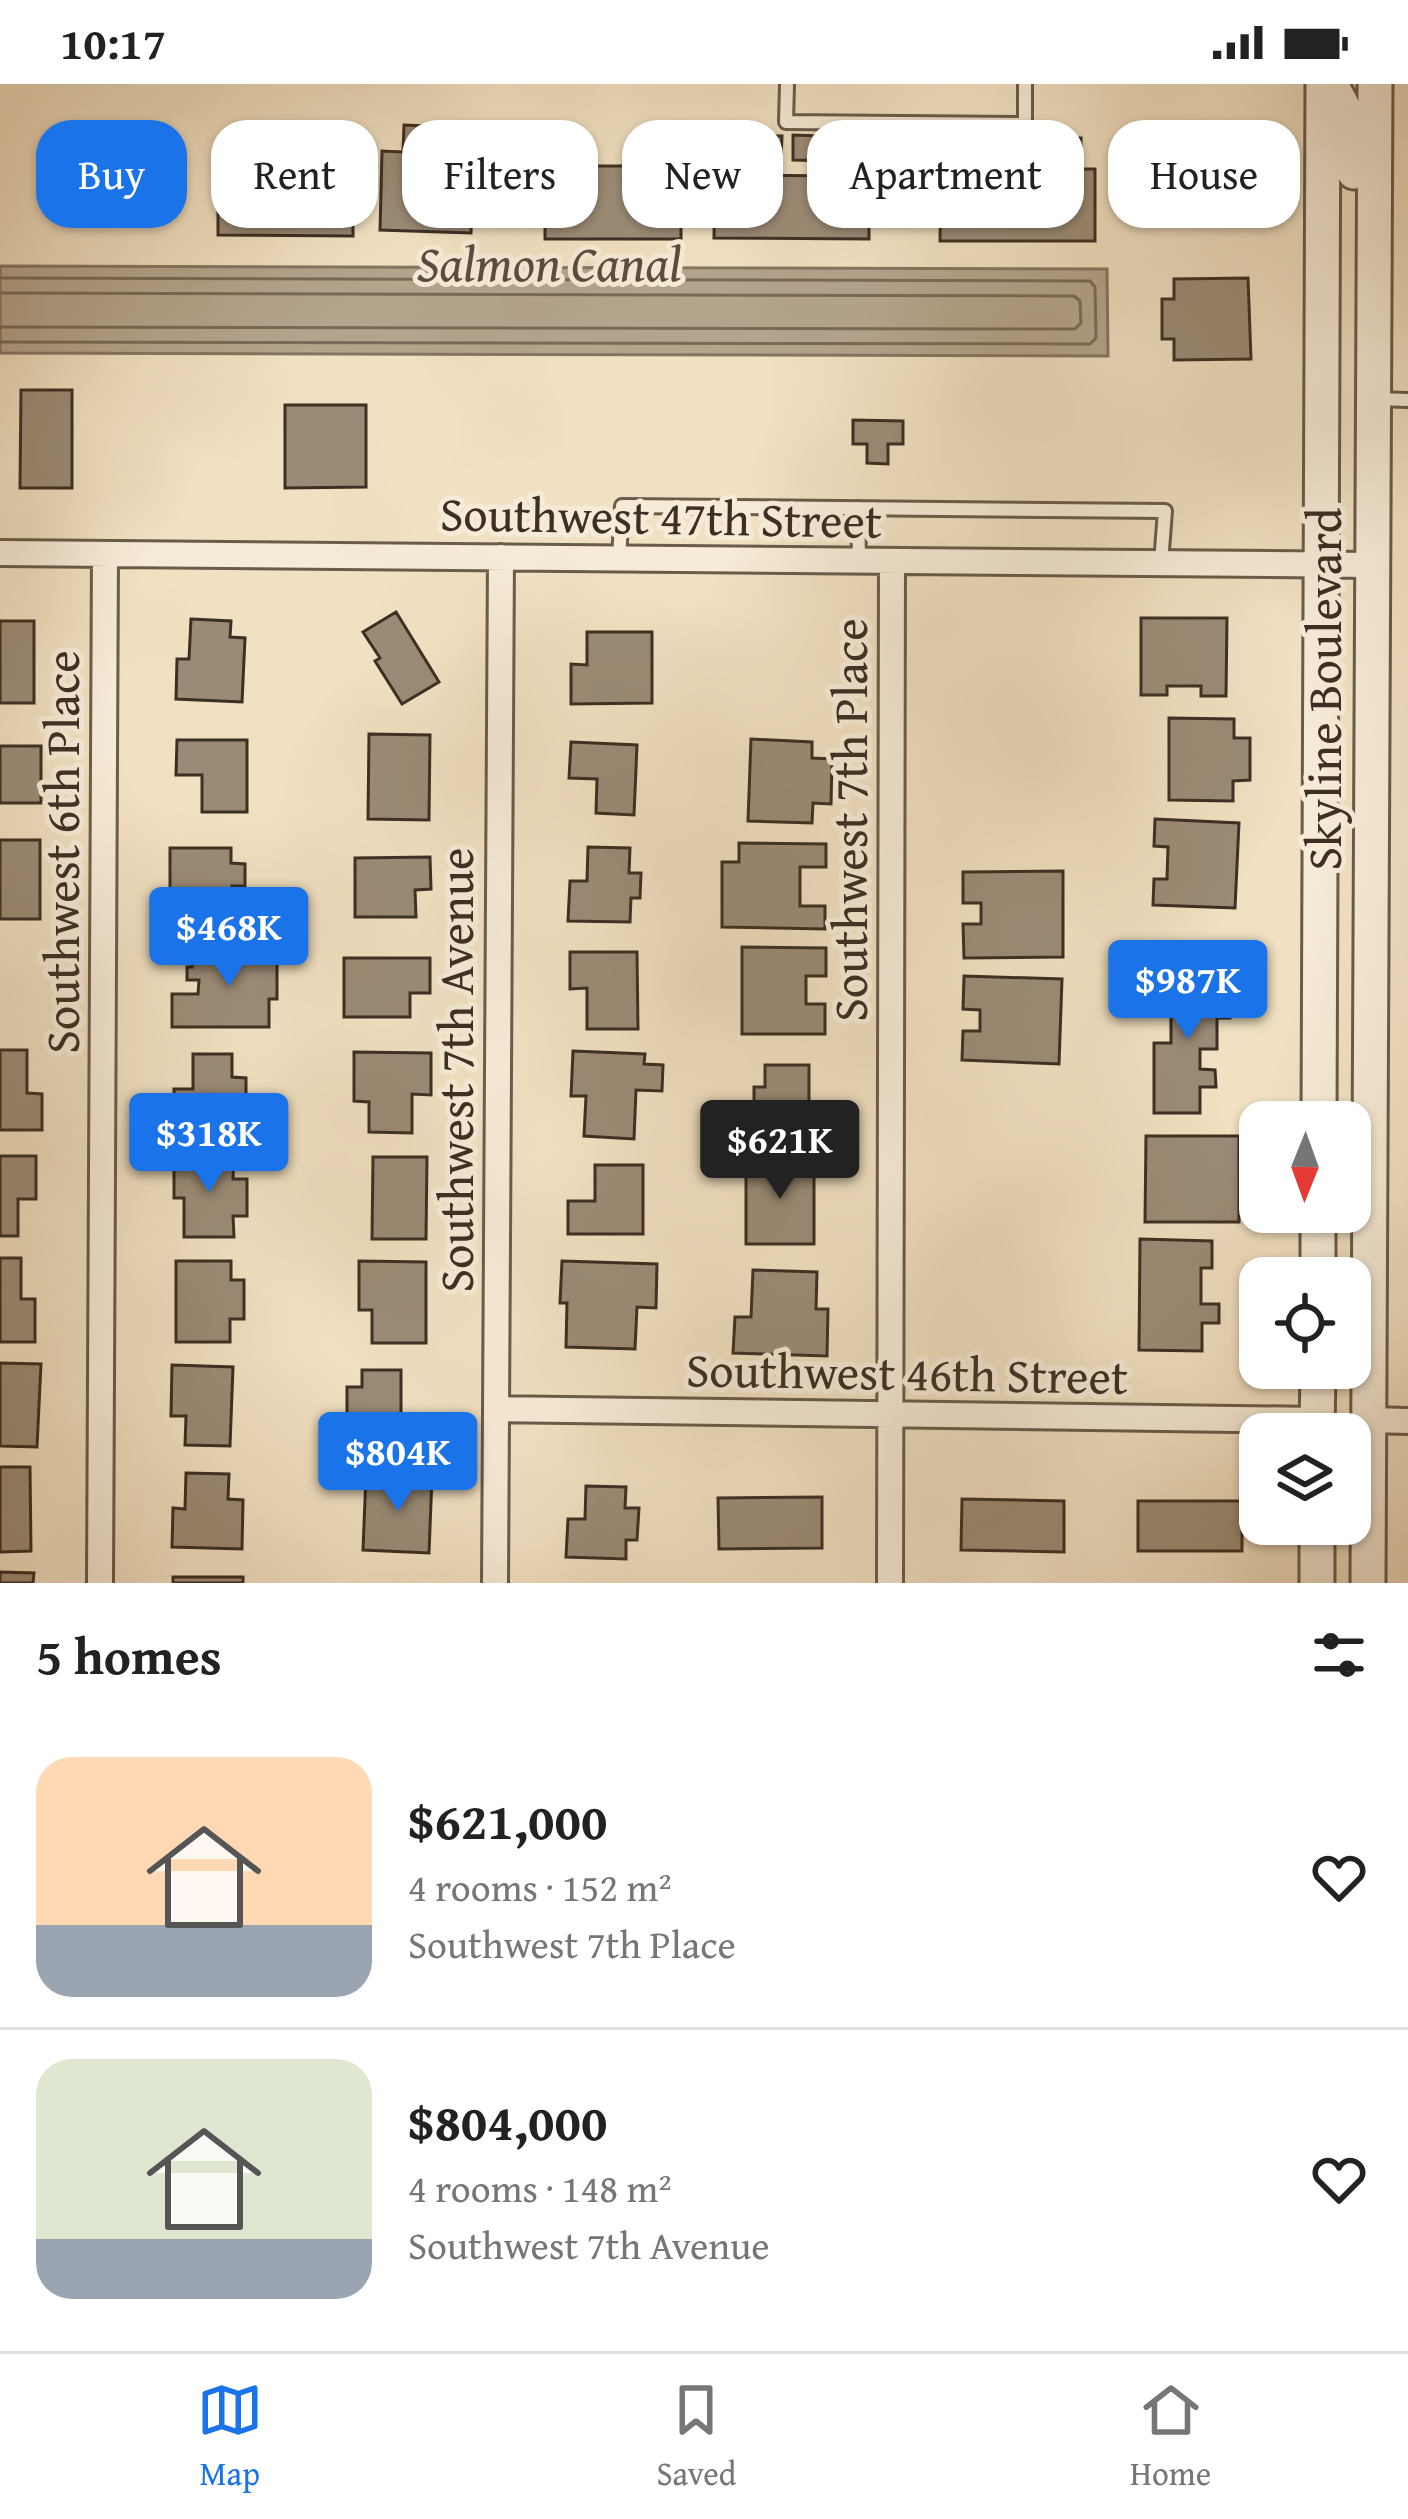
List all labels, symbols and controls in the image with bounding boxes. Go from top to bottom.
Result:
text: 10:17 [60,10,166,75]
chip: Buy [36,120,187,228]
chip: Rent [211,120,378,228]
chip: Filters [402,120,598,228]
chip: New [622,120,783,228]
chip: Apartment [807,120,1084,228]
chip: House [1108,120,1300,228]
water label: Salmon Canal [417,225,681,300]
street label: Southwest 47th Street [439,477,883,556]
street label: Skyline Boulevard [1288,507,1359,870]
street label: Southwest 7th Place [814,618,885,1022]
street label: Southwest 6th Place [26,650,97,1054]
street label: Southwest 7th Avenue [420,847,491,1293]
pin: $468K [145,887,313,989]
text: $468K [176,897,282,954]
pin: $987K [1104,940,1272,1042]
text: $987K [1135,950,1241,1007]
pin: $318K [125,1093,293,1195]
pin: $621K [696,1100,864,1202]
north arrow [1239,1101,1371,1233]
map controls [1239,1101,1371,1545]
text: $318K [156,1103,262,1160]
text: $621K [727,1110,833,1167]
button: locate [1239,1257,1371,1389]
street label: Southwest 46th Street [685,1333,1129,1412]
pin: $804K [314,1412,482,1514]
button: layers [1239,1413,1371,1545]
text: $804K [345,1422,451,1479]
text: 5 homes [36,1618,222,1693]
icon: filters [1306,1622,1372,1688]
text: $621,000 [408,1783,607,1858]
icon: home [132,1805,276,1949]
icon: heart [1306,1844,1372,1910]
text: 4 rooms · 152 m² [408,1858,672,1915]
text: Southwest 7th Place [408,1915,736,1972]
text: $804,000 [408,2084,607,2159]
icon: home [132,2107,276,2251]
icon: heart [1306,2146,1372,2212]
text: 4 rooms · 148 m² [408,2159,672,2216]
text: Southwest 7th Avenue [408,2216,770,2273]
tab: Map [197,2377,263,2497]
tab: Saved [656,2377,736,2497]
tab: Home [1130,2377,1211,2497]

